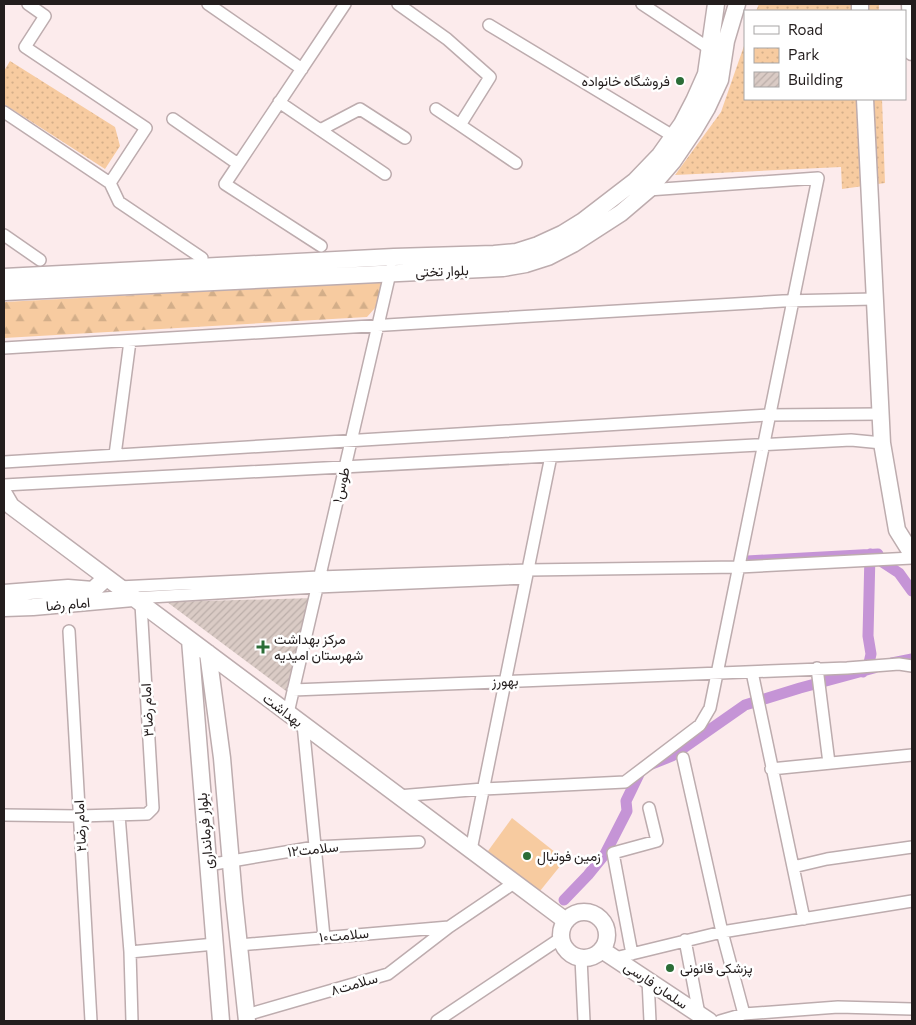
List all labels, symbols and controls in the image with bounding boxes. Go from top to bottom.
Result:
legend [744,10,906,100]
text: Road [788,20,823,38]
text: Park [788,45,819,63]
text: Building [788,70,843,88]
place label: فروشگاه خانواده [581,72,670,90]
marker: فروشگاه خانواده [674,75,686,87]
street label: بلوار تختی [415,261,469,281]
street label: طوس۱ [328,465,354,505]
street label: امام رضا [45,593,91,615]
place label: مرکز بهداشت شهرستان امیدیه [274,630,363,664]
marker: مرکز بهداشت شهرستان امیدیه [256,640,270,654]
street label: بهورز [490,672,519,690]
street label: امام رضا۳ [137,683,157,737]
street label: بهداشت [259,689,307,731]
street label: بلوار فرمانداری [193,792,217,870]
street label: امام رضا۲ [70,800,90,852]
street label: سلامت۱۲ [287,837,339,860]
place label: زمین فوتبال [537,847,601,866]
marker: زمین فوتبال [521,850,533,862]
street label: سلامت۱۰ [318,924,370,945]
street label: سلمان فارسی [621,957,691,1013]
place label: پزشکی قانونی [680,959,753,978]
marker: پزشکی قانونی [664,962,676,974]
street label: سلامت۸ [328,969,379,998]

